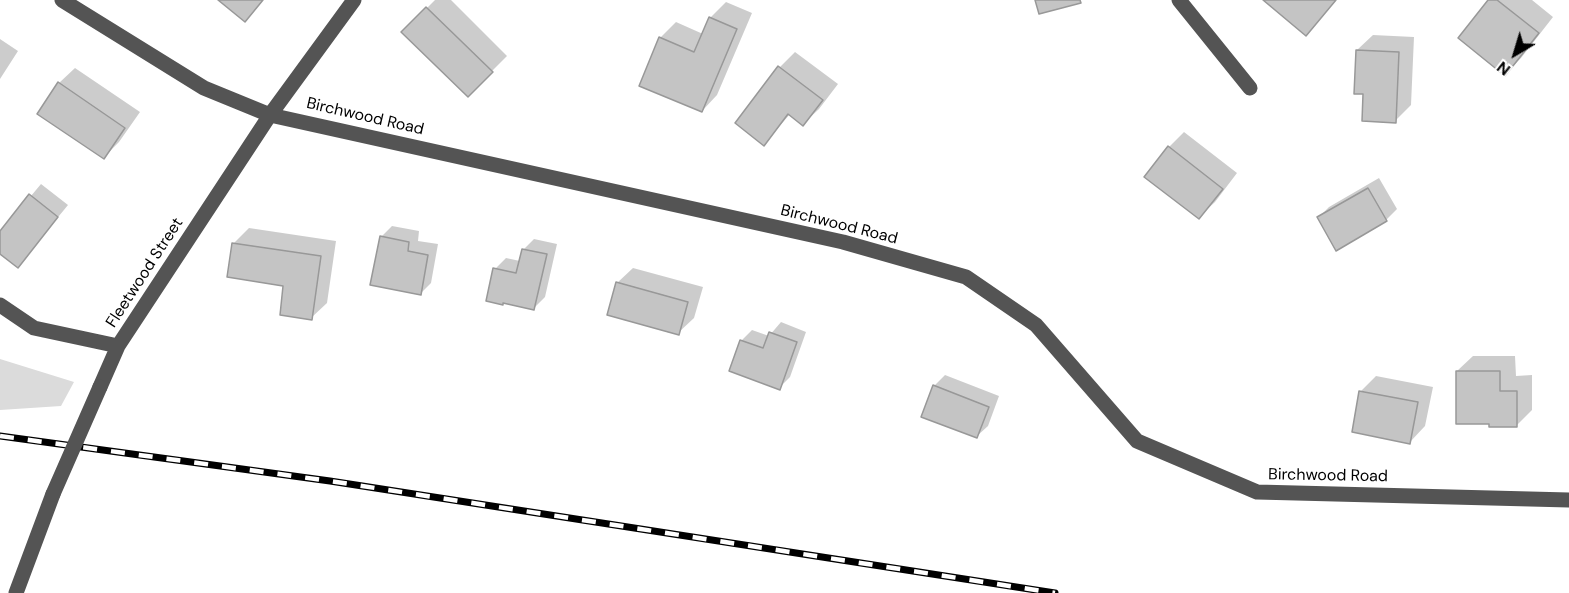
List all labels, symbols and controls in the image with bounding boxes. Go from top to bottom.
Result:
north arrow [1485,24,1545,84]
text: N [1493,57,1515,80]
street label: Birchwood Road [304,94,426,140]
street label: Birchwood Road [779,201,899,249]
street label: Fleetwood Street [102,215,188,331]
street label: Birchwood Road [1268,465,1388,487]

